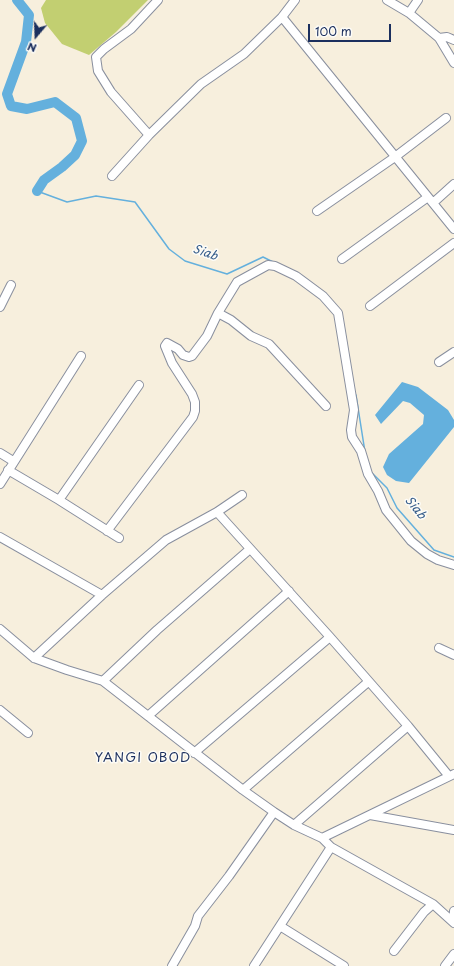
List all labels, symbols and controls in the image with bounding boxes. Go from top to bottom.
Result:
north arrow [16,16,56,56]
scale bar [310,16,393,42]
text: 100 m [315,22,352,40]
text: N [25,38,39,57]
water label: Siab [191,242,219,264]
water label: Siab [402,494,428,522]
district label: YANGI OBOD [95,750,191,766]

